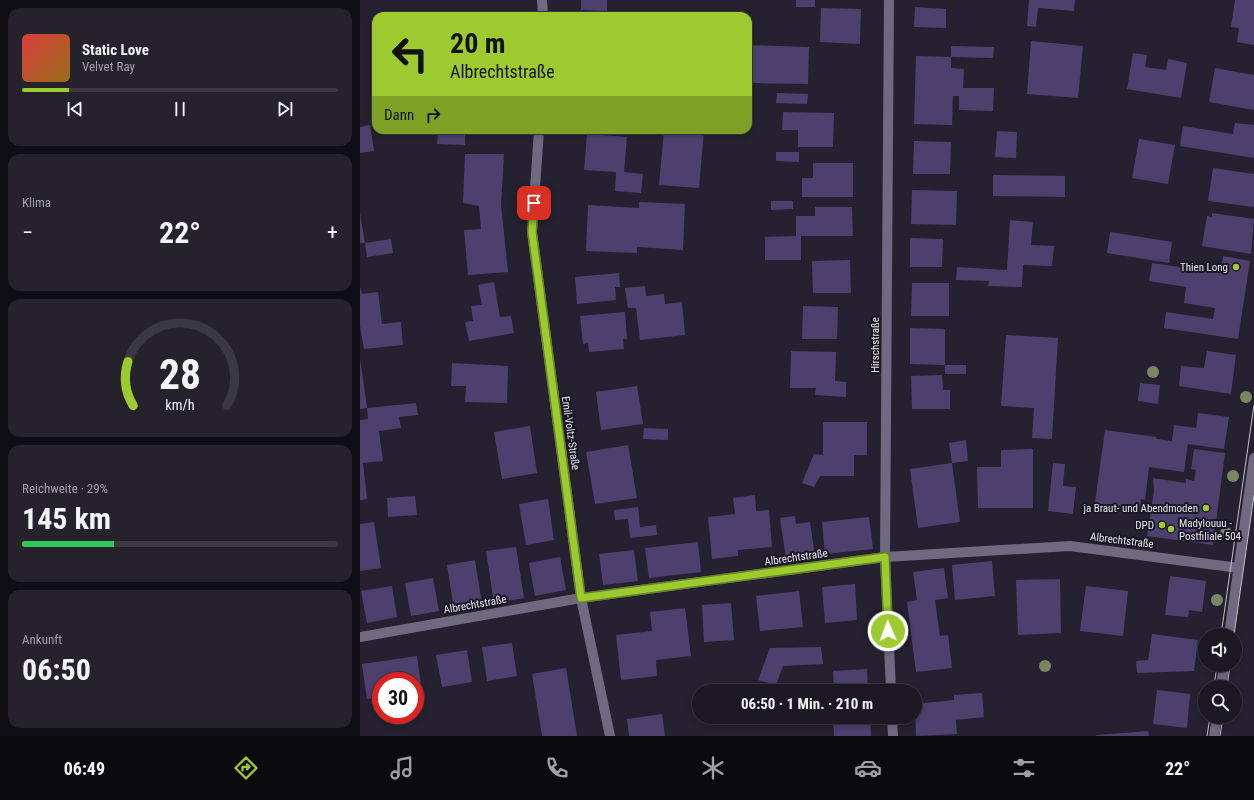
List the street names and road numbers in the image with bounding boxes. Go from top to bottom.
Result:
street label: Hirschstraße [869,317,882,373]
street label: Emil-Voltz-Straße [559,395,582,471]
street label: Albrechtstraße [1089,530,1154,551]
street label: Albrechtstraße [764,547,829,568]
street label: Albrechtstraße [442,593,508,616]

